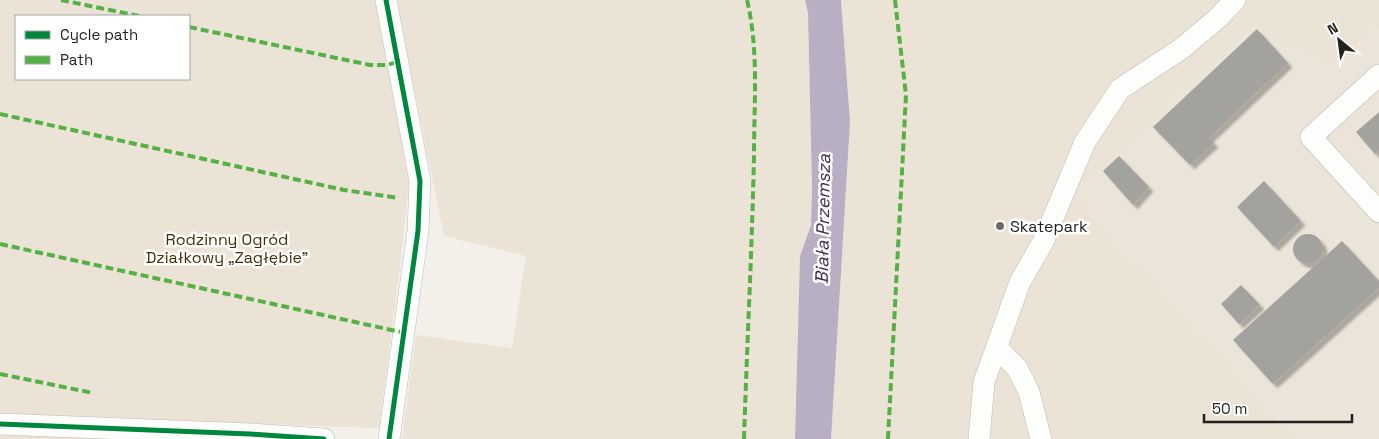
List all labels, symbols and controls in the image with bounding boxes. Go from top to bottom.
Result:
legend [15,15,190,80]
north arrow [1314,15,1364,65]
text: N [1324,18,1341,39]
text: Cycle path [60,25,138,44]
text: Path [60,50,93,69]
water label: Biała Przemsza [810,153,835,284]
place label: Skatepark [1010,216,1088,237]
marker: Skatepark [994,220,1006,232]
park label: Rodzinny Ogród Działkowy „Zagłębie” [146,229,308,268]
scale bar [1204,392,1352,424]
text: 50 m [1212,399,1247,418]

